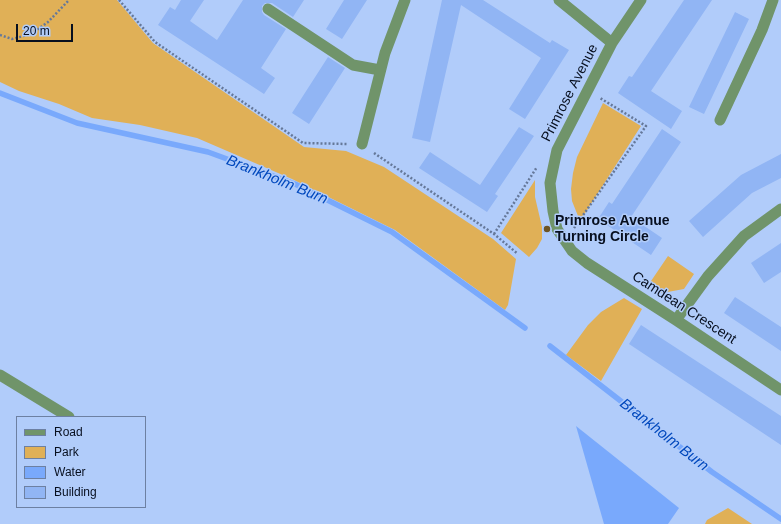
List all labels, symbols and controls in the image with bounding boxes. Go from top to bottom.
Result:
scale bar [18,16,75,42]
text: 20 m [23,24,50,38]
street label: Primrose Avenue [538,41,602,145]
water label: Brankholm Burn [224,152,330,208]
place label: Primrose Avenue Turning Circle [555,213,670,246]
marker: Primrose Avenue Turning Circle [542,224,552,234]
street label: Camdean Crescent [629,268,739,348]
water label: Brankholm Burn [616,395,712,475]
legend [16,416,146,508]
text: Road [54,425,83,439]
text: Park [54,445,79,459]
text: Water [54,465,86,479]
text: Building [54,485,97,499]

